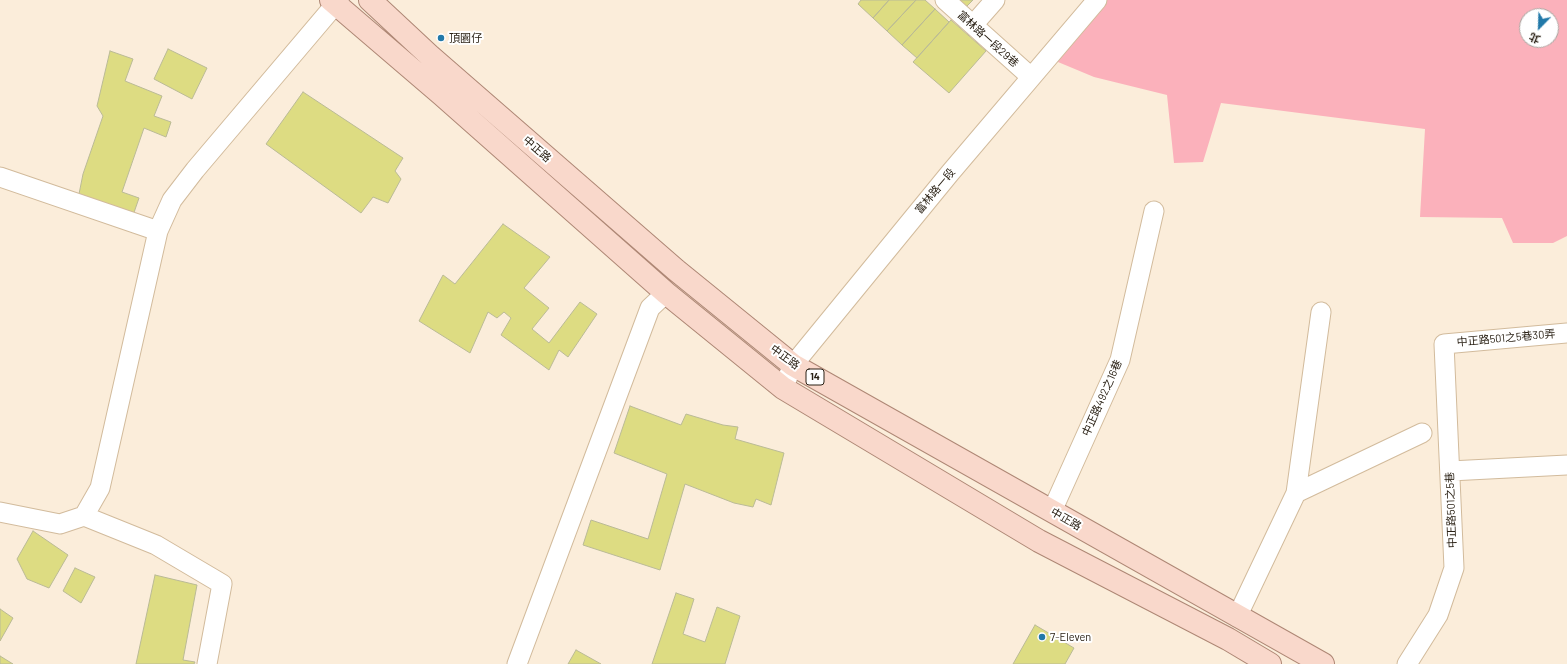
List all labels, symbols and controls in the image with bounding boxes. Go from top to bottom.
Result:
street label: 富林路一段29巷 [955,8,1021,70]
north arrow [1519,8,1559,48]
text: 北 [1527,30,1542,47]
place label: 頂園仔 [449,31,482,45]
marker: 頂園仔 [436,33,446,43]
street label: 中正路 [520,133,554,165]
street label: 富林路一段 [912,166,958,216]
street label: 中正路501之5巷30弄 [1456,327,1556,349]
street label: 中正路 [768,342,802,372]
street label: 中正路492之16巷 [1079,358,1125,438]
road number: 14 [806,369,824,385]
street label: 中正路501之5巷 [1443,472,1459,548]
street label: 中正路 [1048,505,1084,533]
place label: 7-Eleven [1050,630,1091,644]
marker: 7-Eleven [1037,632,1047,642]

